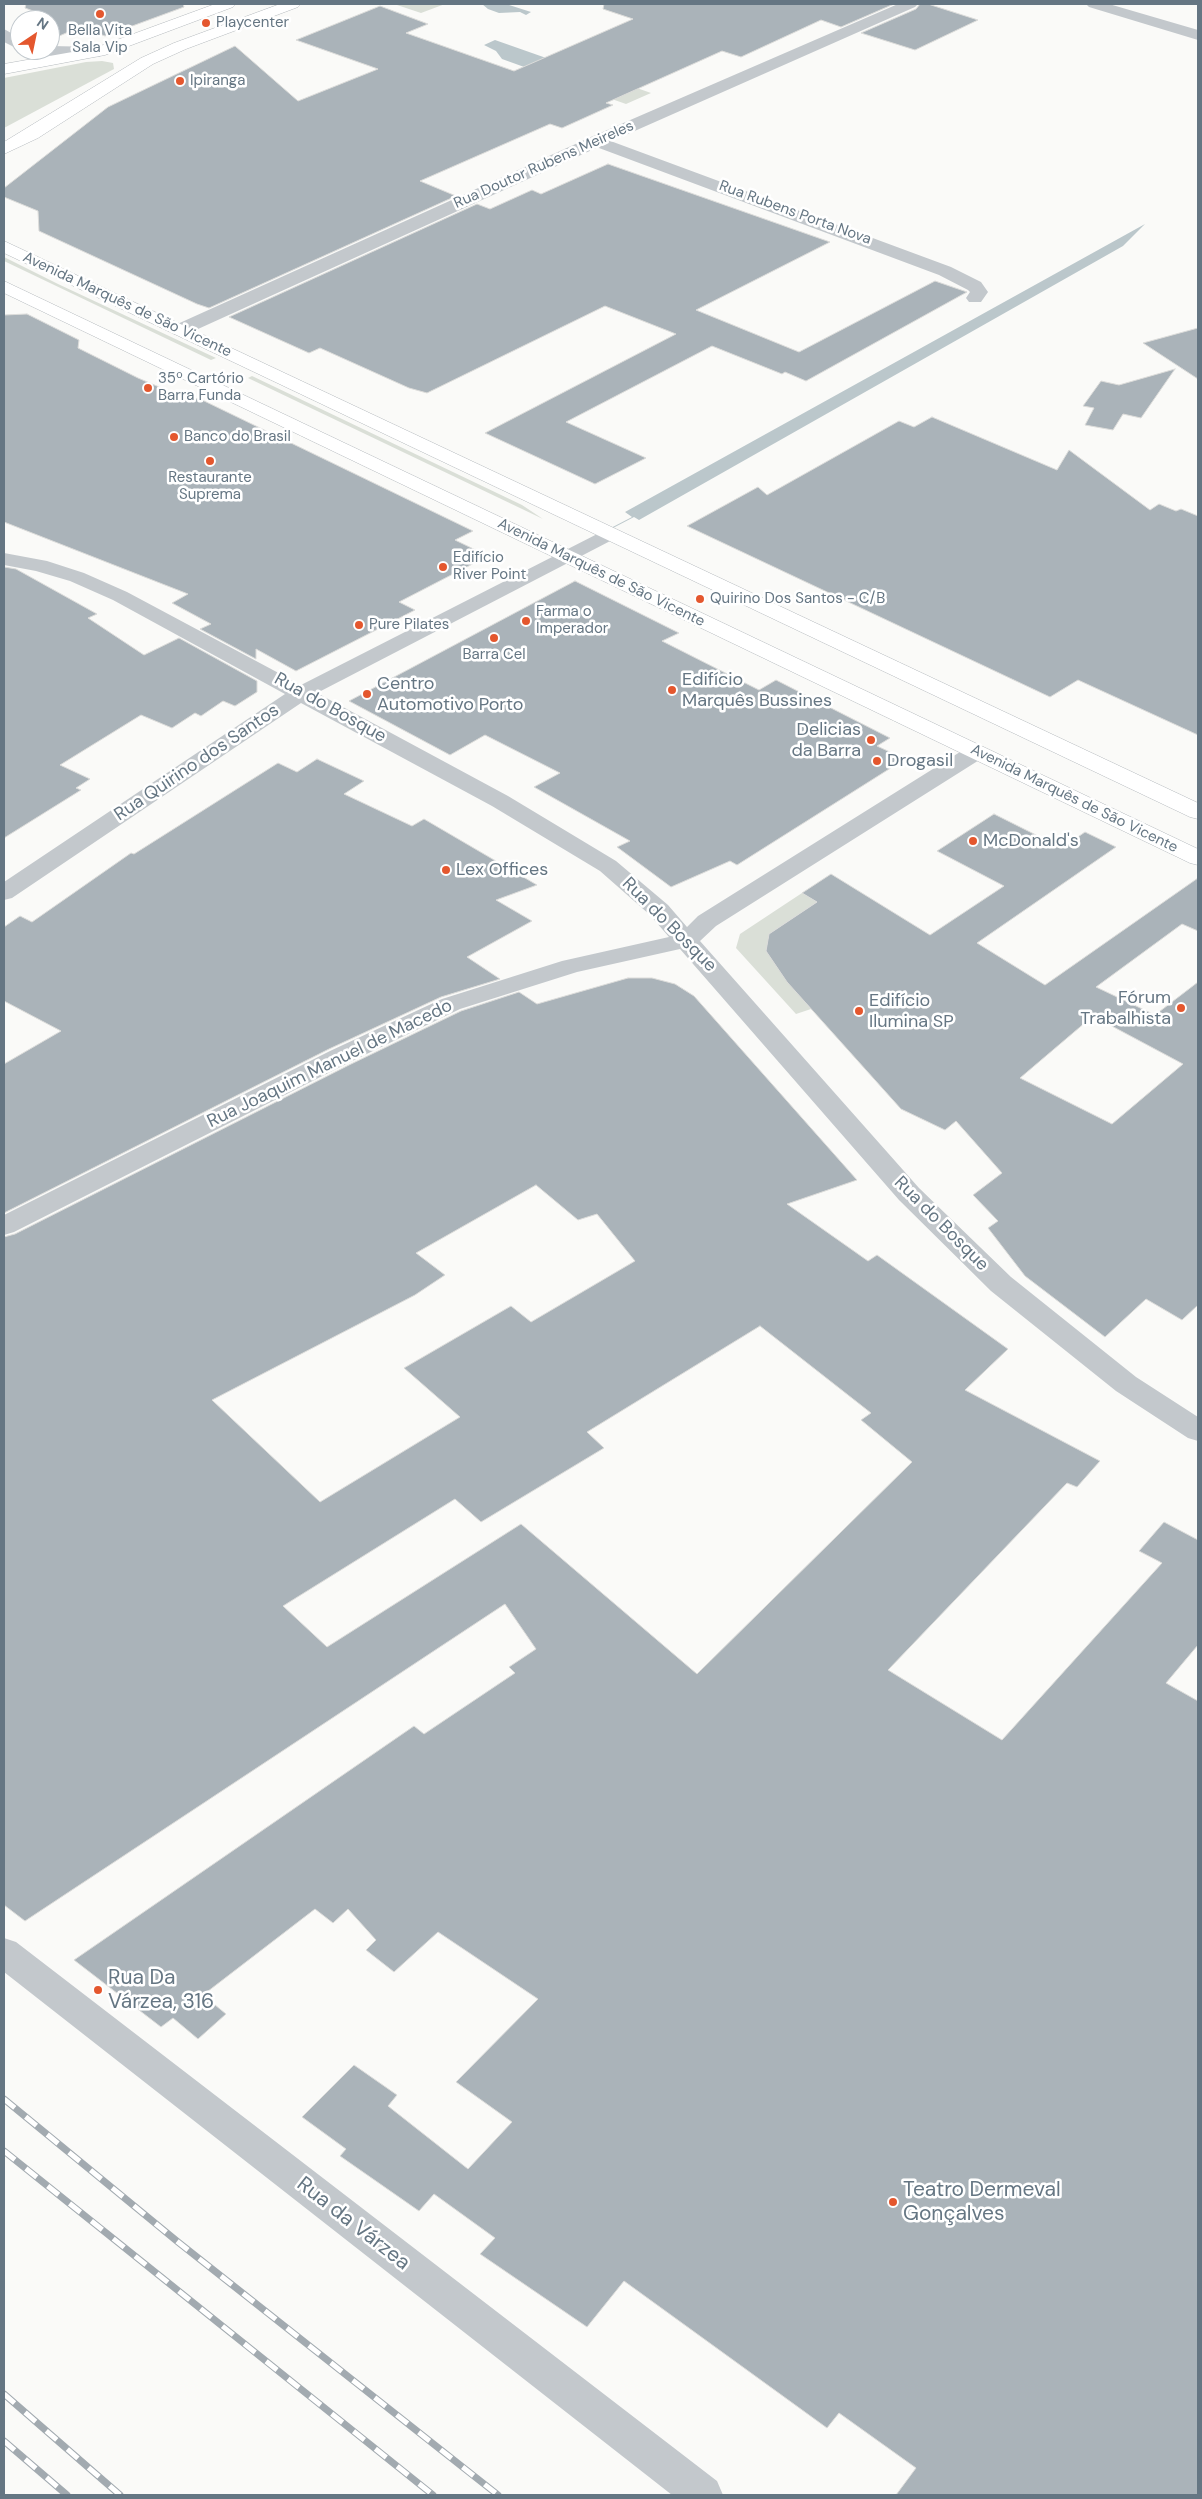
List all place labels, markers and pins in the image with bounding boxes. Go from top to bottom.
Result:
marker: Bella Vita Sala Vip [94,8,106,20]
place label: Playcenter [216,14,289,32]
marker: Playcenter [200,17,212,29]
place label: Bella Vita Sala Vip [68,22,132,57]
place label: Ipiranga [190,72,245,90]
marker: Ipiranga [174,75,186,87]
place label: 35º Cartório Barra Funda [158,370,244,405]
marker: 35º Cartório Barra Funda [142,382,154,394]
place label: Banco do Brasil [184,428,291,446]
marker: Banco do Brasil [168,431,180,443]
marker: Restaurante Suprema [204,455,216,467]
place label: Restaurante Suprema [168,469,252,504]
place label: Edifício River Point [453,549,526,584]
marker: Edifício River Point [437,561,449,573]
place label: Quirino Dos Santos - C/B [710,590,885,608]
marker: Quirino Dos Santos - C/B [694,593,706,605]
place label: Farma o Imperador [536,603,608,638]
marker: Farma o Imperador [520,615,532,627]
place label: Pure Pilates [369,616,449,634]
marker: Pure Pilates [353,619,365,631]
marker: Barra Cel [488,632,500,644]
place label: Barra Cel [462,646,526,664]
place label: Edifício Marquês Bussines [682,669,832,712]
place label: Centro Automotivo Porto [377,673,524,716]
marker: Edifício Marquês Bussines [666,684,678,696]
marker: Centro Automotivo Porto [361,688,373,700]
place label: Delicias da Barra [791,719,861,762]
marker: Delicias da Barra [865,734,877,746]
place label: Drogasil [887,750,953,772]
marker: Drogasil [871,755,883,767]
place label: McDonald's [983,830,1079,852]
marker: McDonald's [967,835,979,847]
place label: Lex Offices [456,859,548,881]
marker: Lex Offices [440,864,452,876]
place label: Fórum Trabalhista [1080,987,1171,1030]
place label: Edifício Ilumina SP [869,990,954,1032]
marker: Fórum Trabalhista [1175,1002,1187,1014]
marker: Edifício Ilumina SP [853,1005,865,1017]
place label: Rua Da Várzea, 316 [108,1965,214,2015]
marker: Rua Da Várzea, 316 [92,1984,104,1996]
place label: Teatro Dermeval Gonçalves [903,2177,1061,2227]
marker: Teatro Dermeval Gonçalves [887,2196,899,2208]

